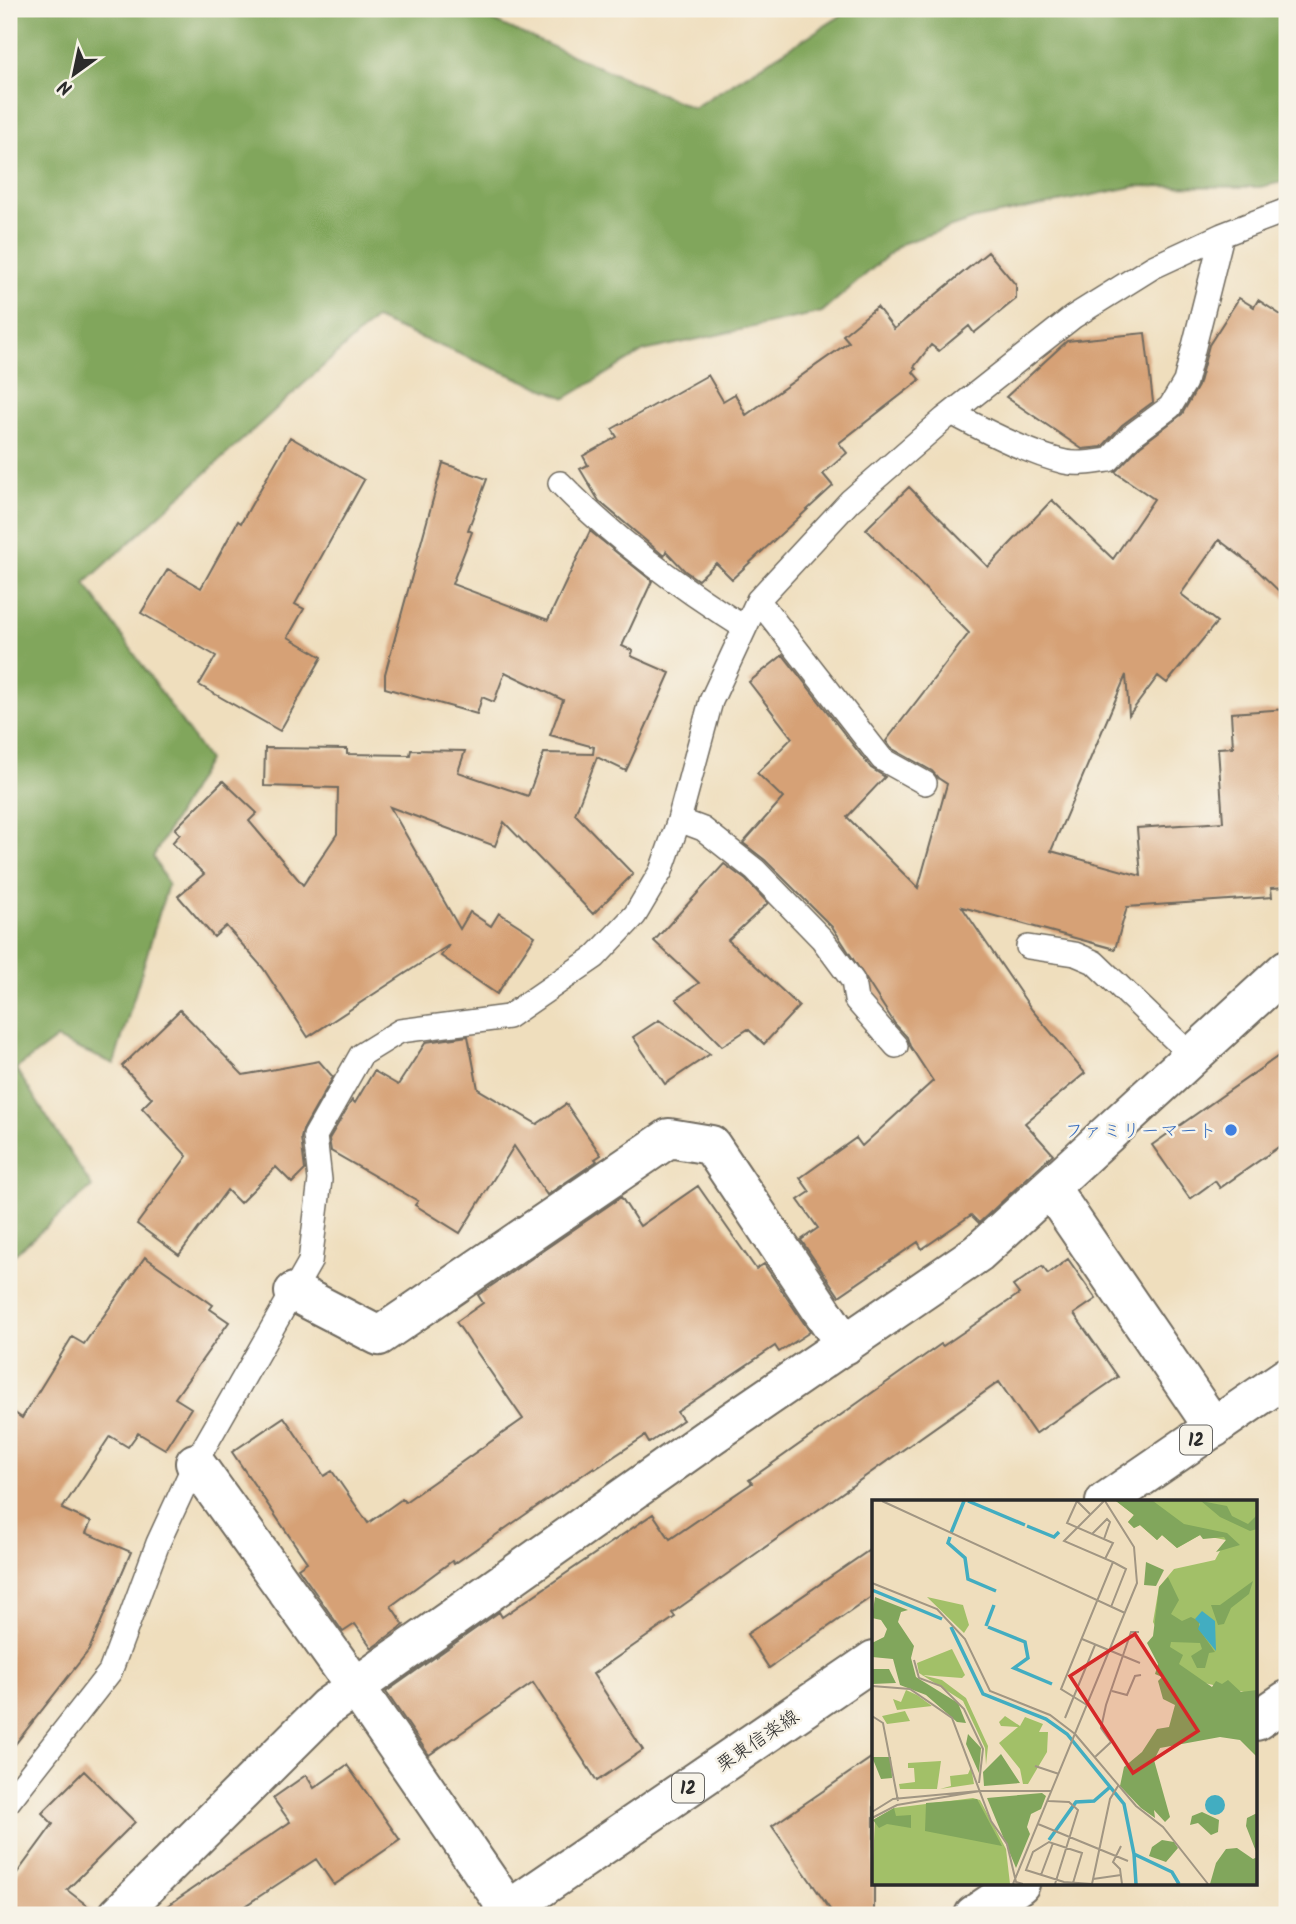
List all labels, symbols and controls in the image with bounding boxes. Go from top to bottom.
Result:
north arrow [38,38,108,108]
text: N [53,71,79,102]
place label: ファミリーマート [1065,1117,1217,1147]
marker: ファミリーマート [1223,1122,1239,1138]
road number: 12 [1180,1426,1212,1455]
inset map [872,1500,1258,1885]
street label: 栗東信楽線 [710,1703,806,1781]
road number: 12 [672,1773,704,1802]

